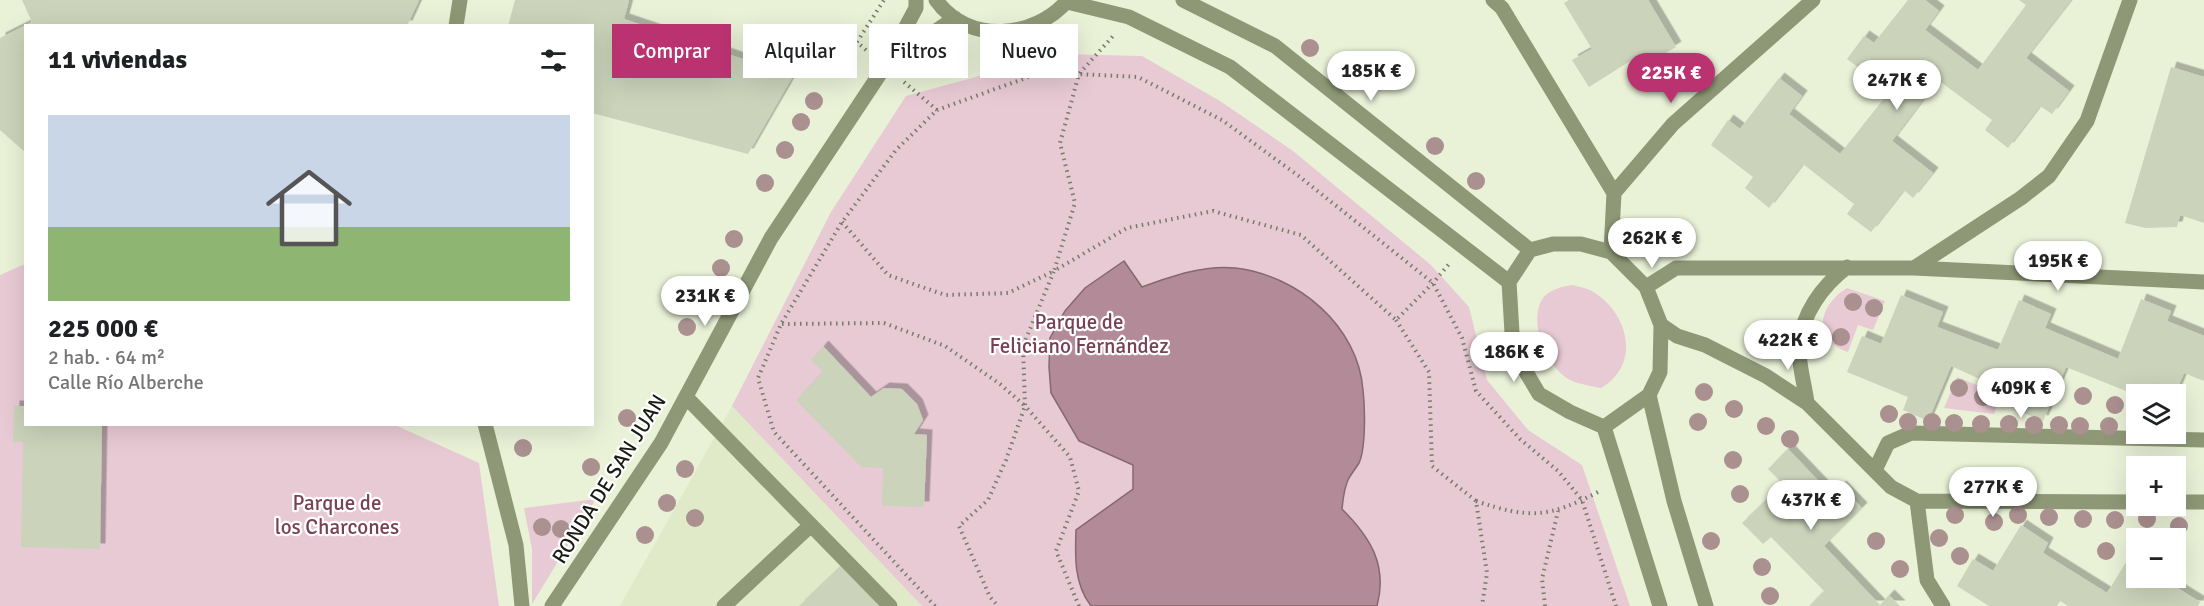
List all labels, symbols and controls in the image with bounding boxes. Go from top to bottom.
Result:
chip: Comprar [612,24,731,78]
chip: Alquilar [743,24,857,78]
chip: Filtros [869,24,968,78]
chip: Nuevo [980,24,1078,78]
text: 11 viviendas [48,44,187,76]
icon: filters [537,44,570,77]
pin: 185K € [1322,51,1420,102]
pin: 225K € [1622,53,1720,104]
text: 185K € [1341,58,1401,83]
text: 225K € [1641,60,1701,85]
pin: 247K € [1848,60,1946,111]
text: 247K € [1867,67,1927,92]
icon: home [255,154,363,262]
pin: 262K € [1603,218,1701,269]
text: 262K € [1622,225,1682,250]
pin: 195K € [2009,241,2107,292]
text: 195K € [2028,248,2088,273]
pin: 231K € [656,276,754,327]
text: 231K € [675,283,735,308]
park label: Parque de Feliciano Fernández [989,309,1169,359]
text: 225 000 € [48,313,158,345]
pin: 422K € [1739,320,1837,371]
text: 422K € [1758,327,1818,352]
pin: 186K € [1465,332,1563,383]
text: 186K € [1484,339,1544,364]
text: 2 hab. · 64 m² [48,345,165,370]
pin: 409K € [1972,368,2070,419]
text: Calle Río Alberche [48,370,204,395]
text: 409K € [1991,375,2051,400]
map controls [2126,384,2186,588]
button: layers [2126,384,2186,444]
street label: RONDA DE SAN JUAN [546,389,672,569]
button: + [2126,456,2186,516]
pin: 277K € [1944,467,2042,518]
text: 277K € [1963,474,2023,499]
pin: 437K € [1762,480,1860,531]
text: 437K € [1781,487,1841,512]
park label: Parque de los Charcones [275,490,399,540]
button: − [2126,528,2186,588]

